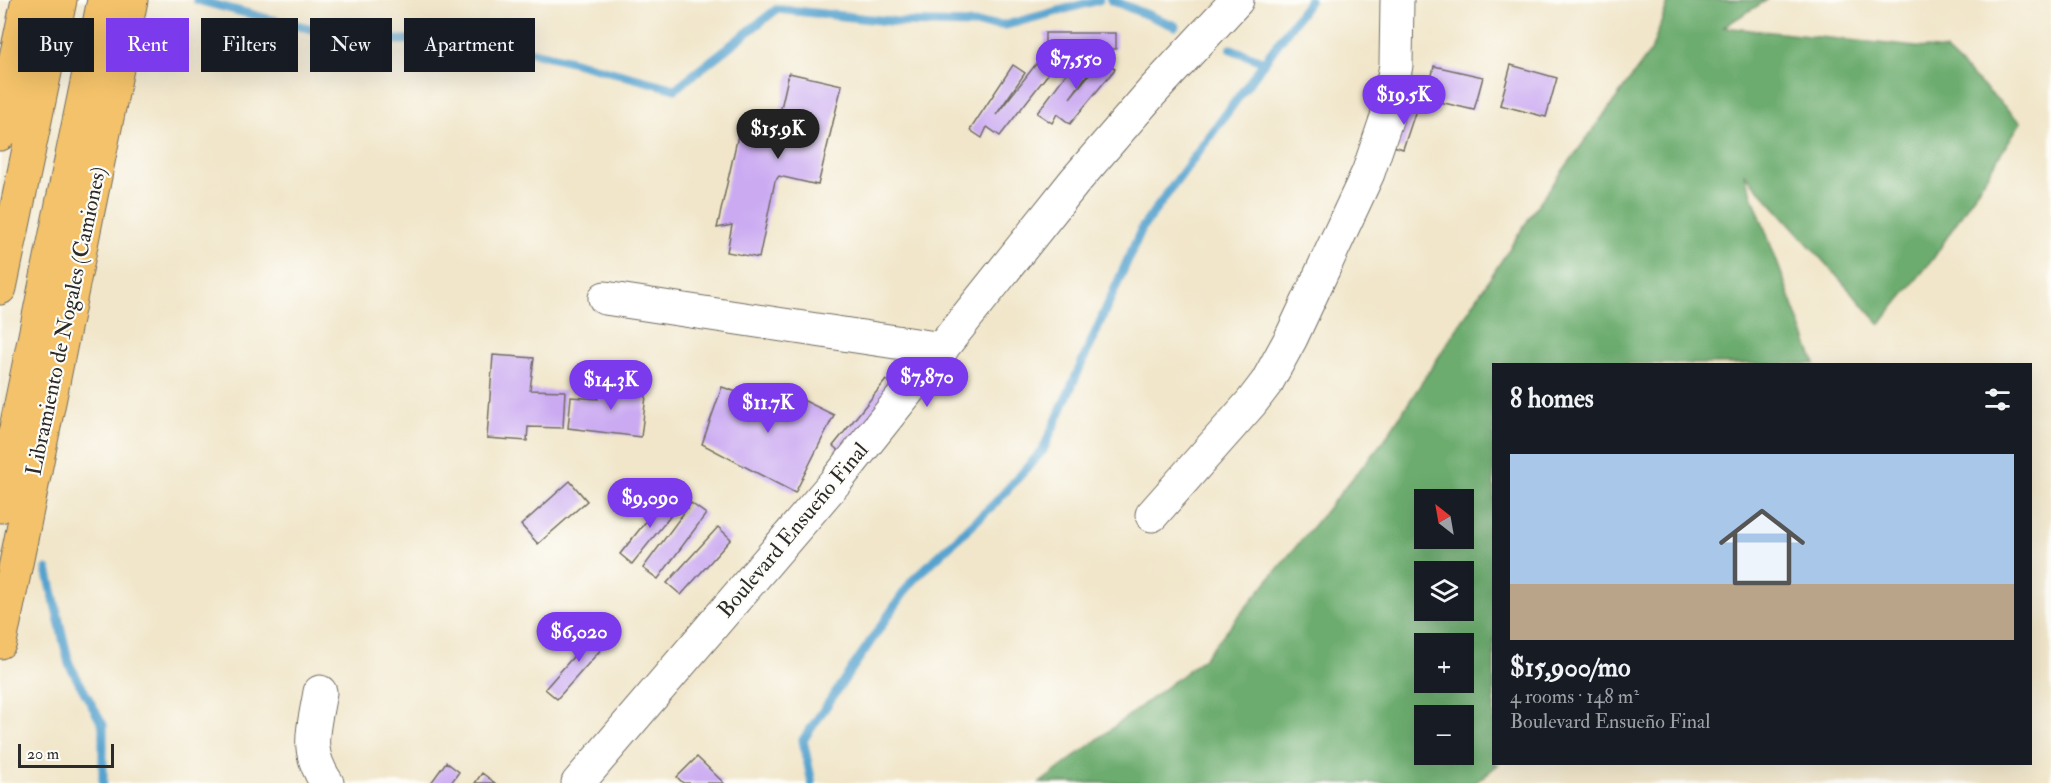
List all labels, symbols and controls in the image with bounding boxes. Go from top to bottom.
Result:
chip: Buy [18,18,94,72]
chip: Rent [106,18,189,72]
chip: Filters [201,18,298,72]
chip: New [310,18,392,72]
chip: Apartment [404,18,535,72]
pin: $7,550 [1027,39,1125,90]
text: $7,550 [1050,46,1102,71]
pin: $19.5K [1355,75,1453,126]
text: $19.5K [1377,82,1431,107]
pin: $15.9K [729,109,827,160]
text: $15.9K [751,116,805,141]
street label: Libramiento de Nogales (Camiones) [20,164,112,478]
pin: $7,870 [878,357,976,408]
pin: $14.3K [562,360,660,411]
text: $7,870 [900,364,954,389]
text: $14.3K [583,367,639,392]
pin: $11.7K [719,383,817,434]
text: 8 homes [1510,383,1594,415]
icon: filters [1981,383,2014,416]
text: $11.7K [742,390,794,415]
street label: Boulevard Ensueño Final [711,436,875,623]
pin: $9,090 [601,478,699,529]
text: $9,090 [621,485,679,510]
north arrow [1414,489,1474,549]
map controls [1414,489,1474,765]
icon: home [1708,493,1816,601]
button: layers [1414,561,1474,621]
pin: $6,020 [530,612,628,663]
text: $6,020 [551,619,607,644]
button: + [1414,633,1474,693]
text: $15,900/mo [1510,652,1630,684]
text: 4 rooms · 148 m² [1510,684,1639,709]
button: − [1414,705,1474,765]
text: Boulevard Ensueño Final [1510,709,1710,734]
scale bar [18,741,114,768]
text: 20 m [27,744,59,764]

